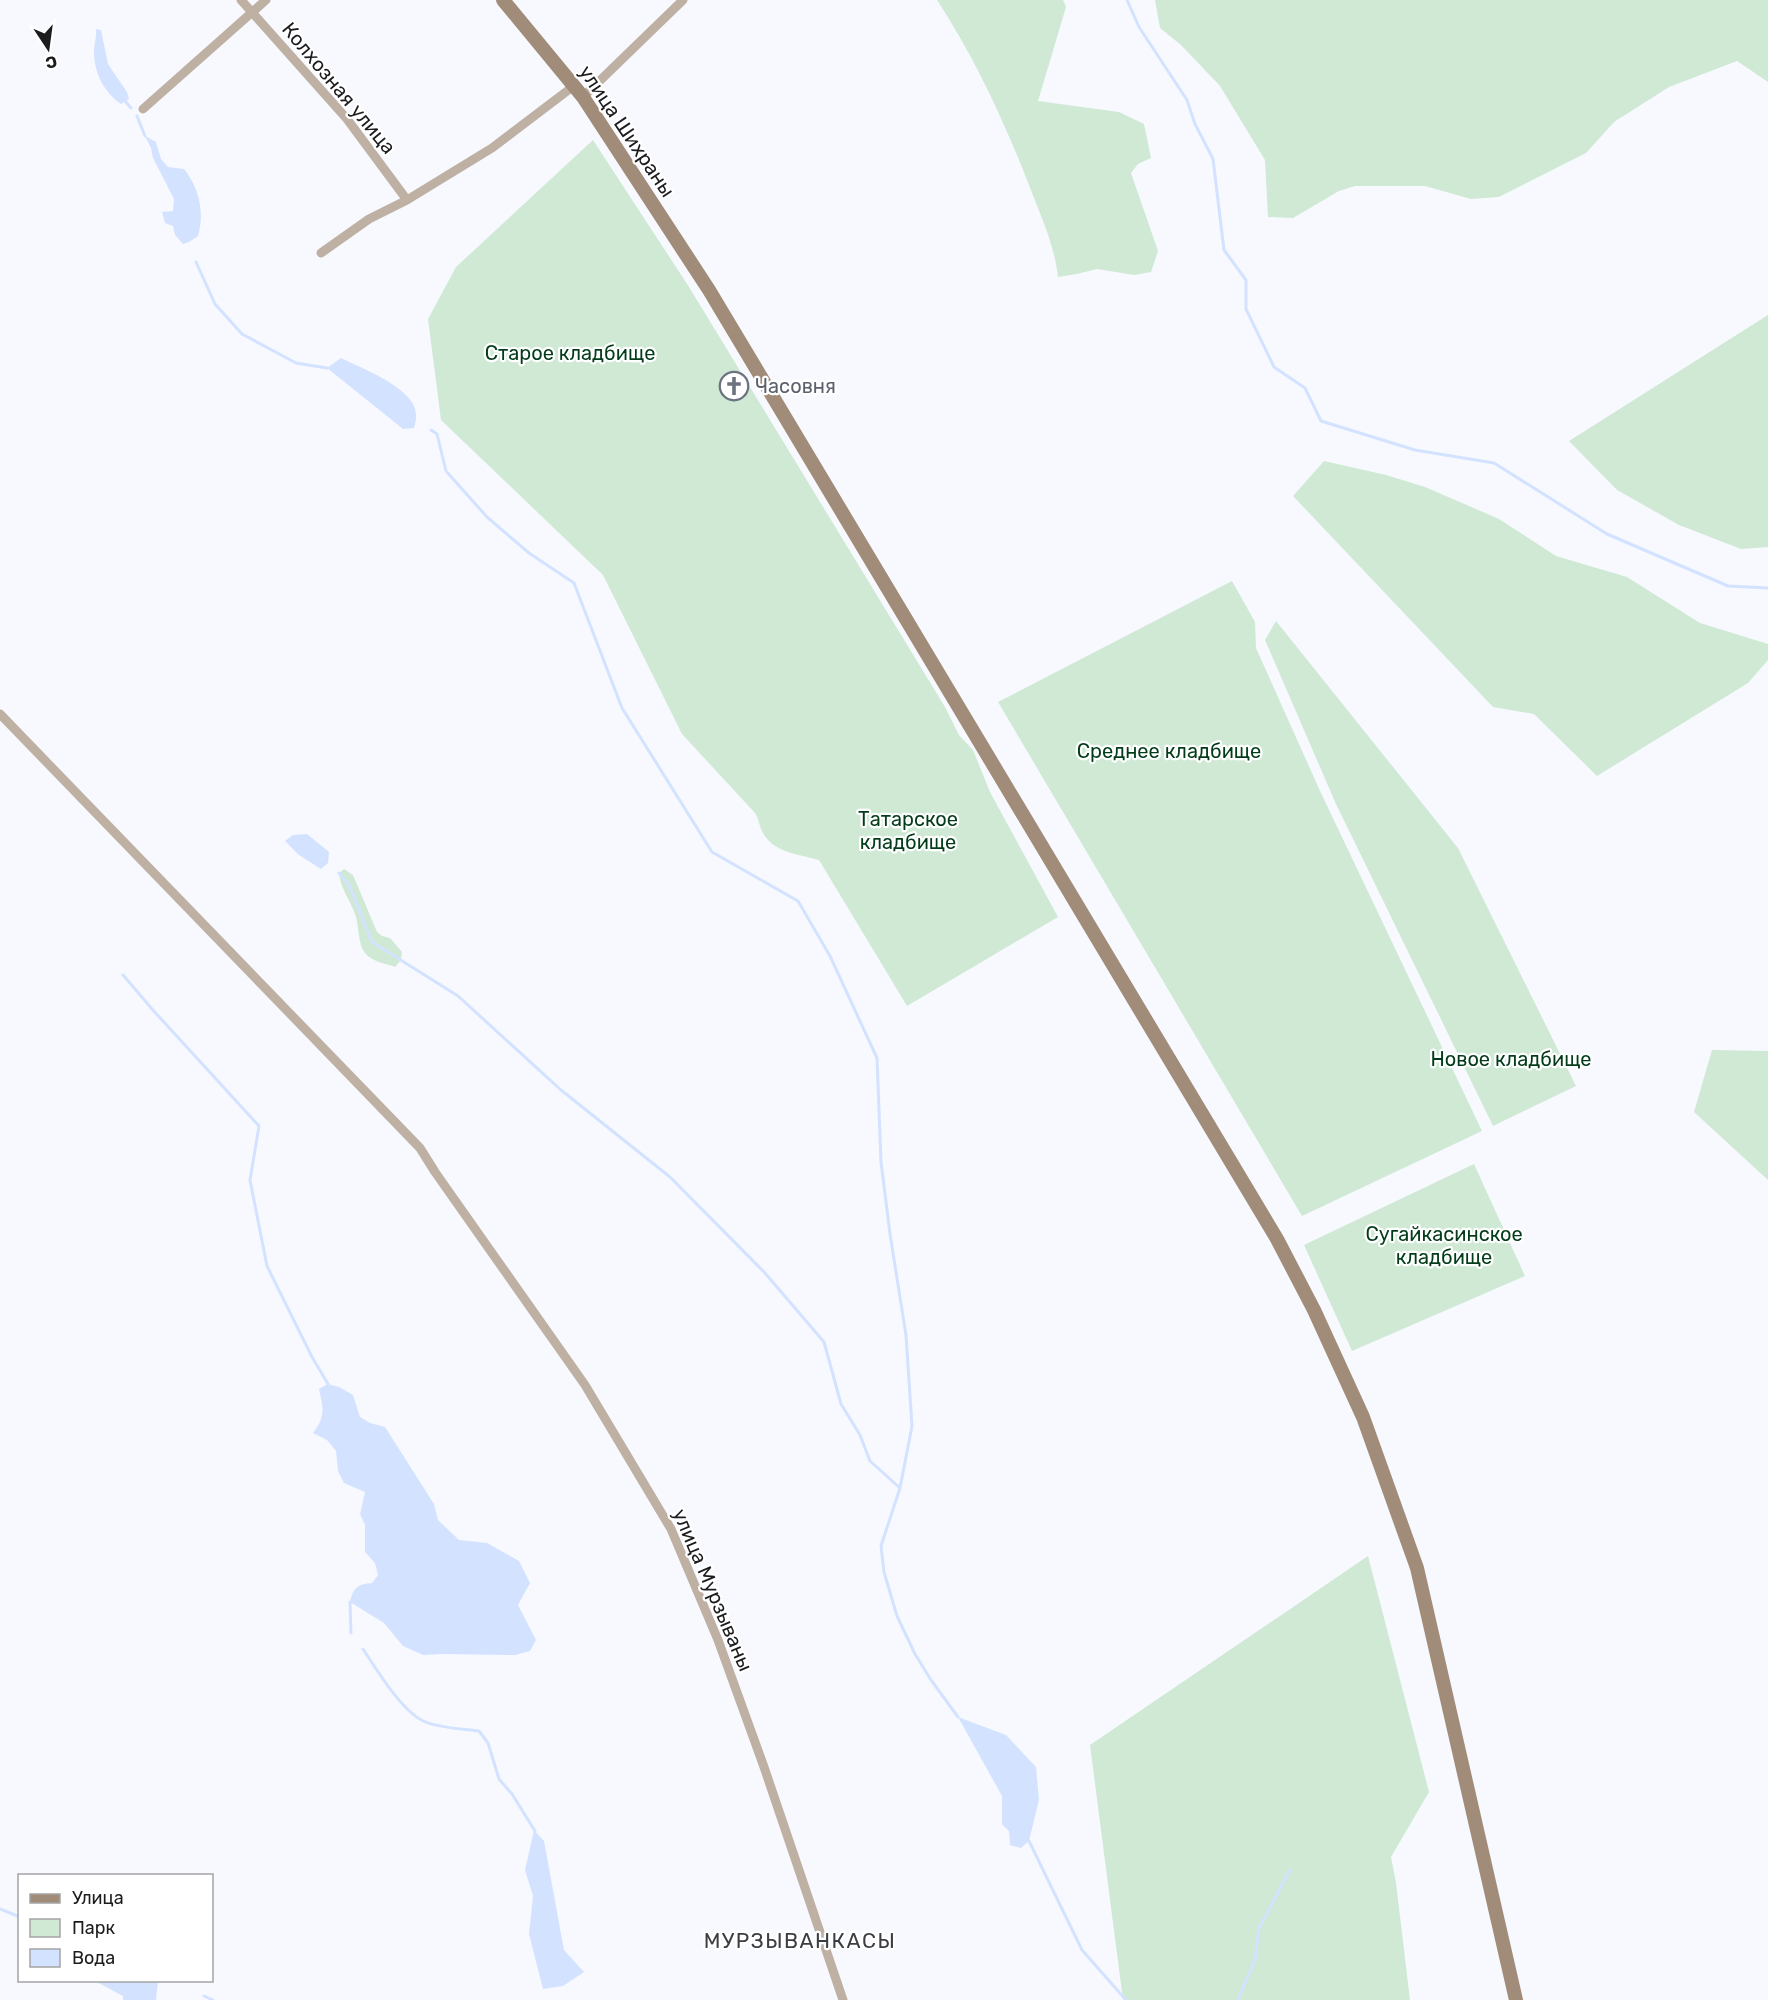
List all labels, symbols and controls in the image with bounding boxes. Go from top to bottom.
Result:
street label: Колхозная улица [277,17,401,159]
north arrow [18,18,78,78]
text: С [44,52,59,73]
street label: улица Шихраны [574,61,680,201]
park label: Старое кладбище [485,341,655,365]
church icon: Часовня [718,370,750,402]
place label: Часовня [755,374,836,398]
park label: Среднее кладбище [1077,739,1261,763]
park label: Татарское кладбище [858,807,958,854]
park label: Новое кладбище [1430,1047,1592,1071]
park label: Сугайкасинское кладбище [1365,1222,1523,1269]
street label: улица Мурзываны [668,1505,758,1675]
legend [18,1874,213,1982]
text: Улица [72,1887,124,1909]
text: Парк [72,1917,116,1939]
district label: МУРЗЫВАНКАСЫ [704,1928,896,1953]
text: Вода [72,1947,115,1969]

